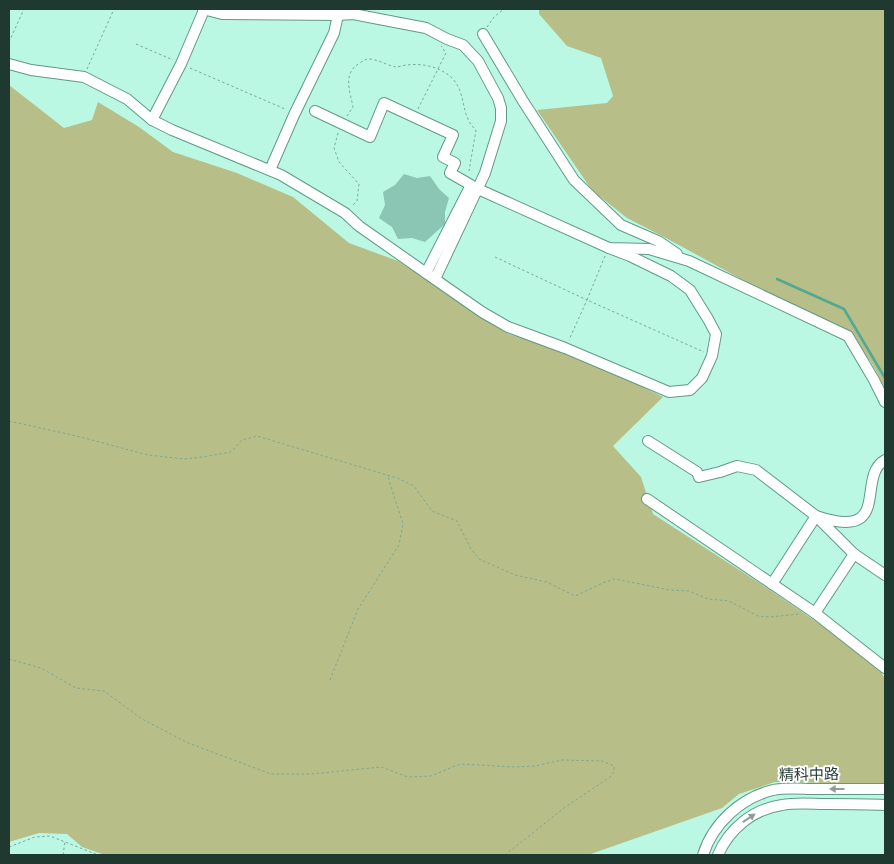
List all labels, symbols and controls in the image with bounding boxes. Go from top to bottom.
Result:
street label: 精科中路 [779,765,839,785]
one-way arrow [828,785,844,793]
one-way arrow [742,813,756,823]

